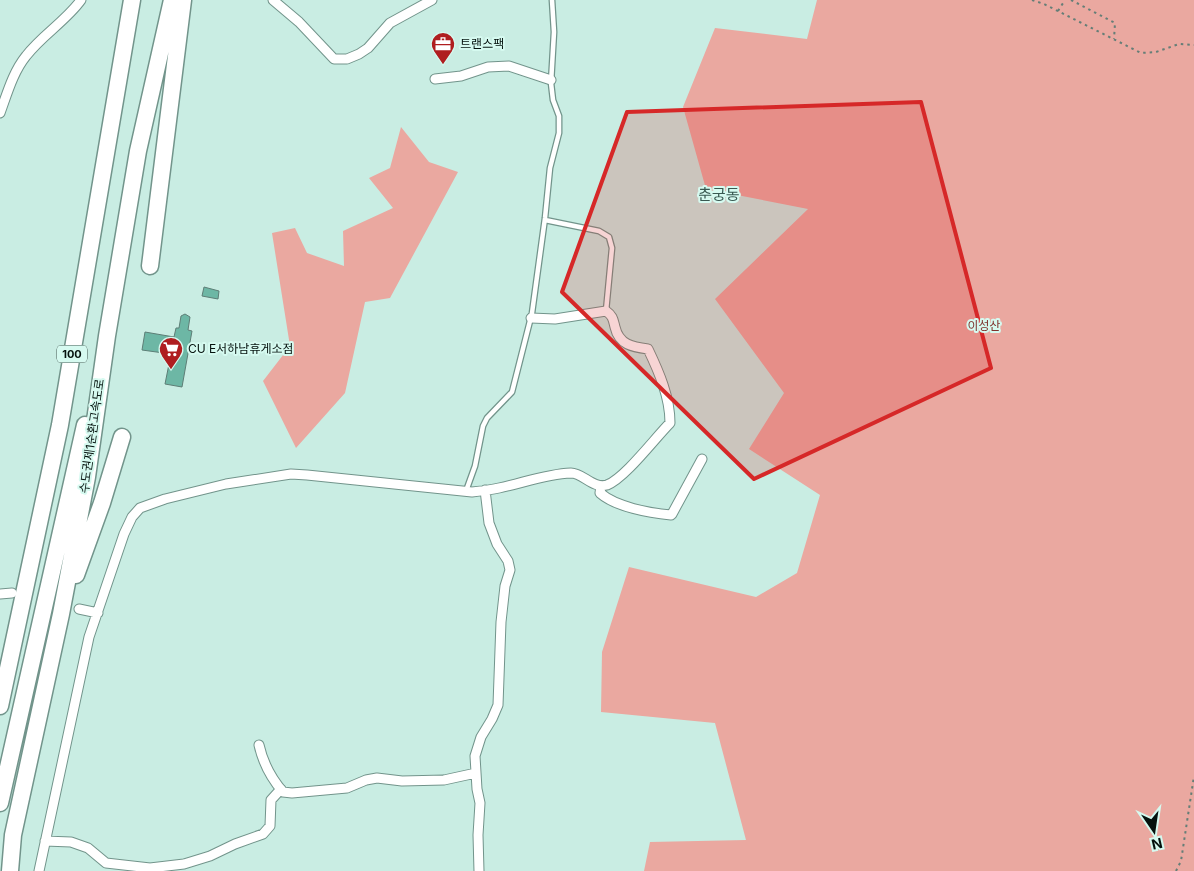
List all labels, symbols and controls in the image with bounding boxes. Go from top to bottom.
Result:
office icon: 트랜스팩 [430,31,456,65]
place label: 트랜스팩 [460,36,504,51]
district label: 춘궁동 [698,185,740,204]
park label: 이성산 [967,318,1001,333]
supermarket icon: CU E서하남휴게소점 [158,336,184,370]
place label: CU E서하남휴게소점 [188,341,294,356]
road number: 100 [57,346,87,362]
street label: 수도권제1순환고속도로 [76,378,107,494]
north arrow [1129,806,1179,856]
text: N [1150,835,1164,854]

